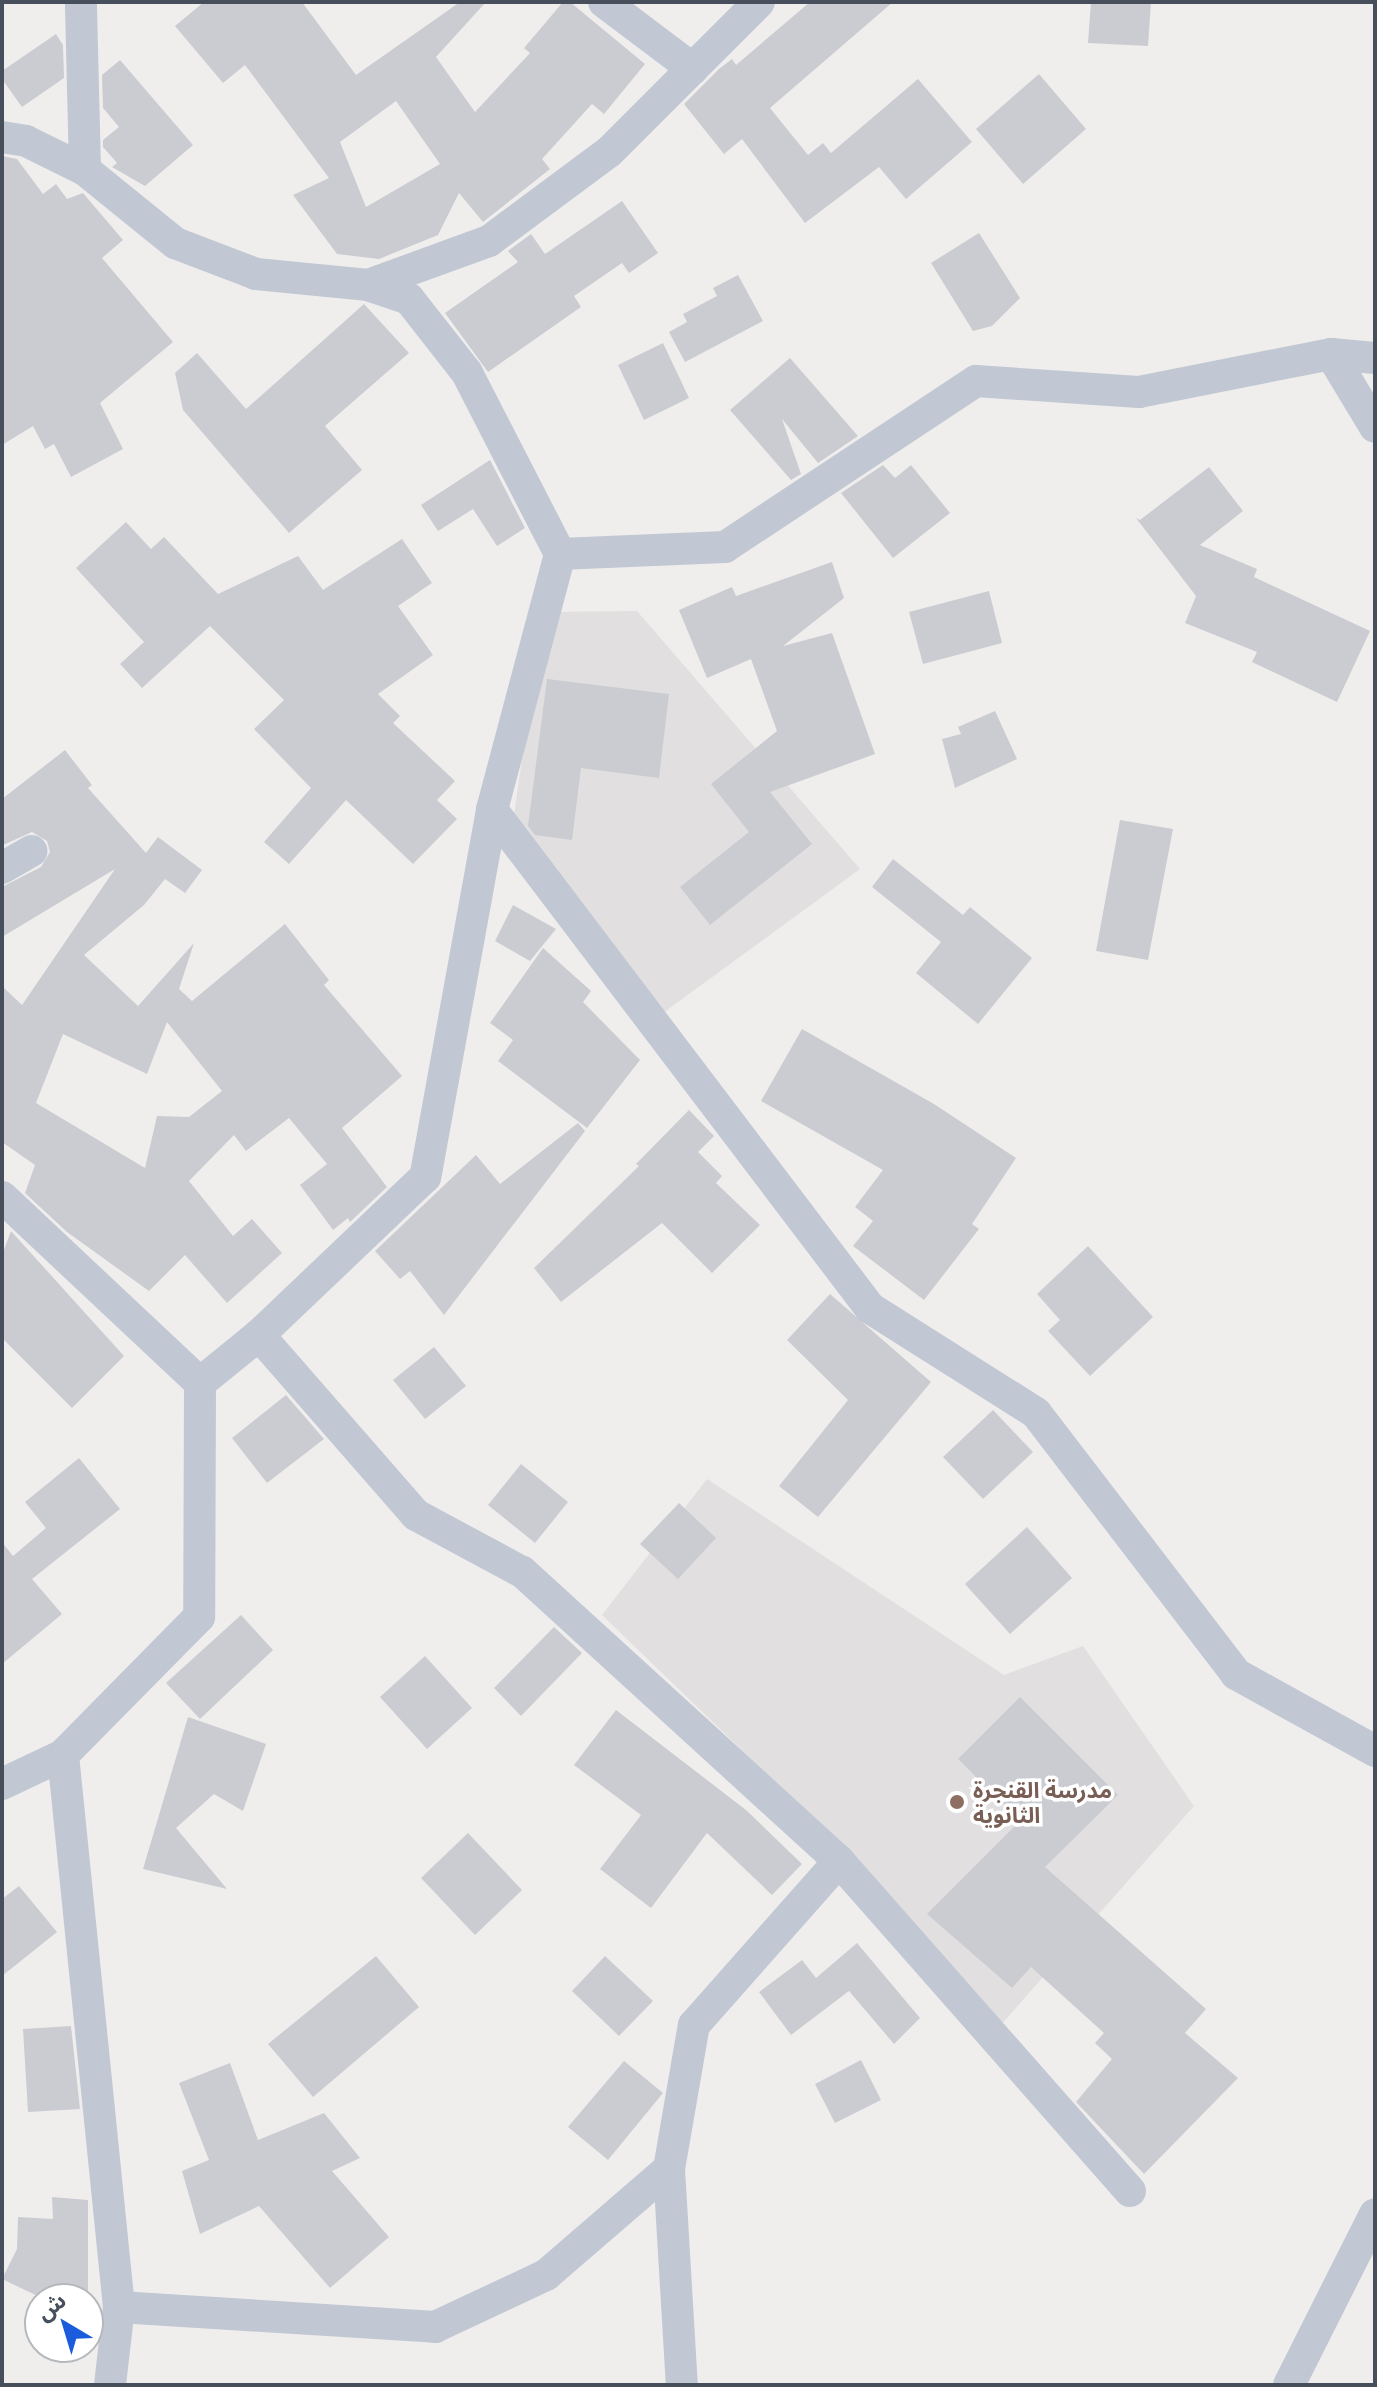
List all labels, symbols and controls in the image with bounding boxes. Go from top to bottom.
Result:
place label: مدرسة القنجرة الثانوية [973,1776,1112,1828]
marker: مدرسة القنجرة الثانوية [948,1793,966,1811]
north arrow [24,2283,104,2363]
text: ش [29,2285,72,2327]

